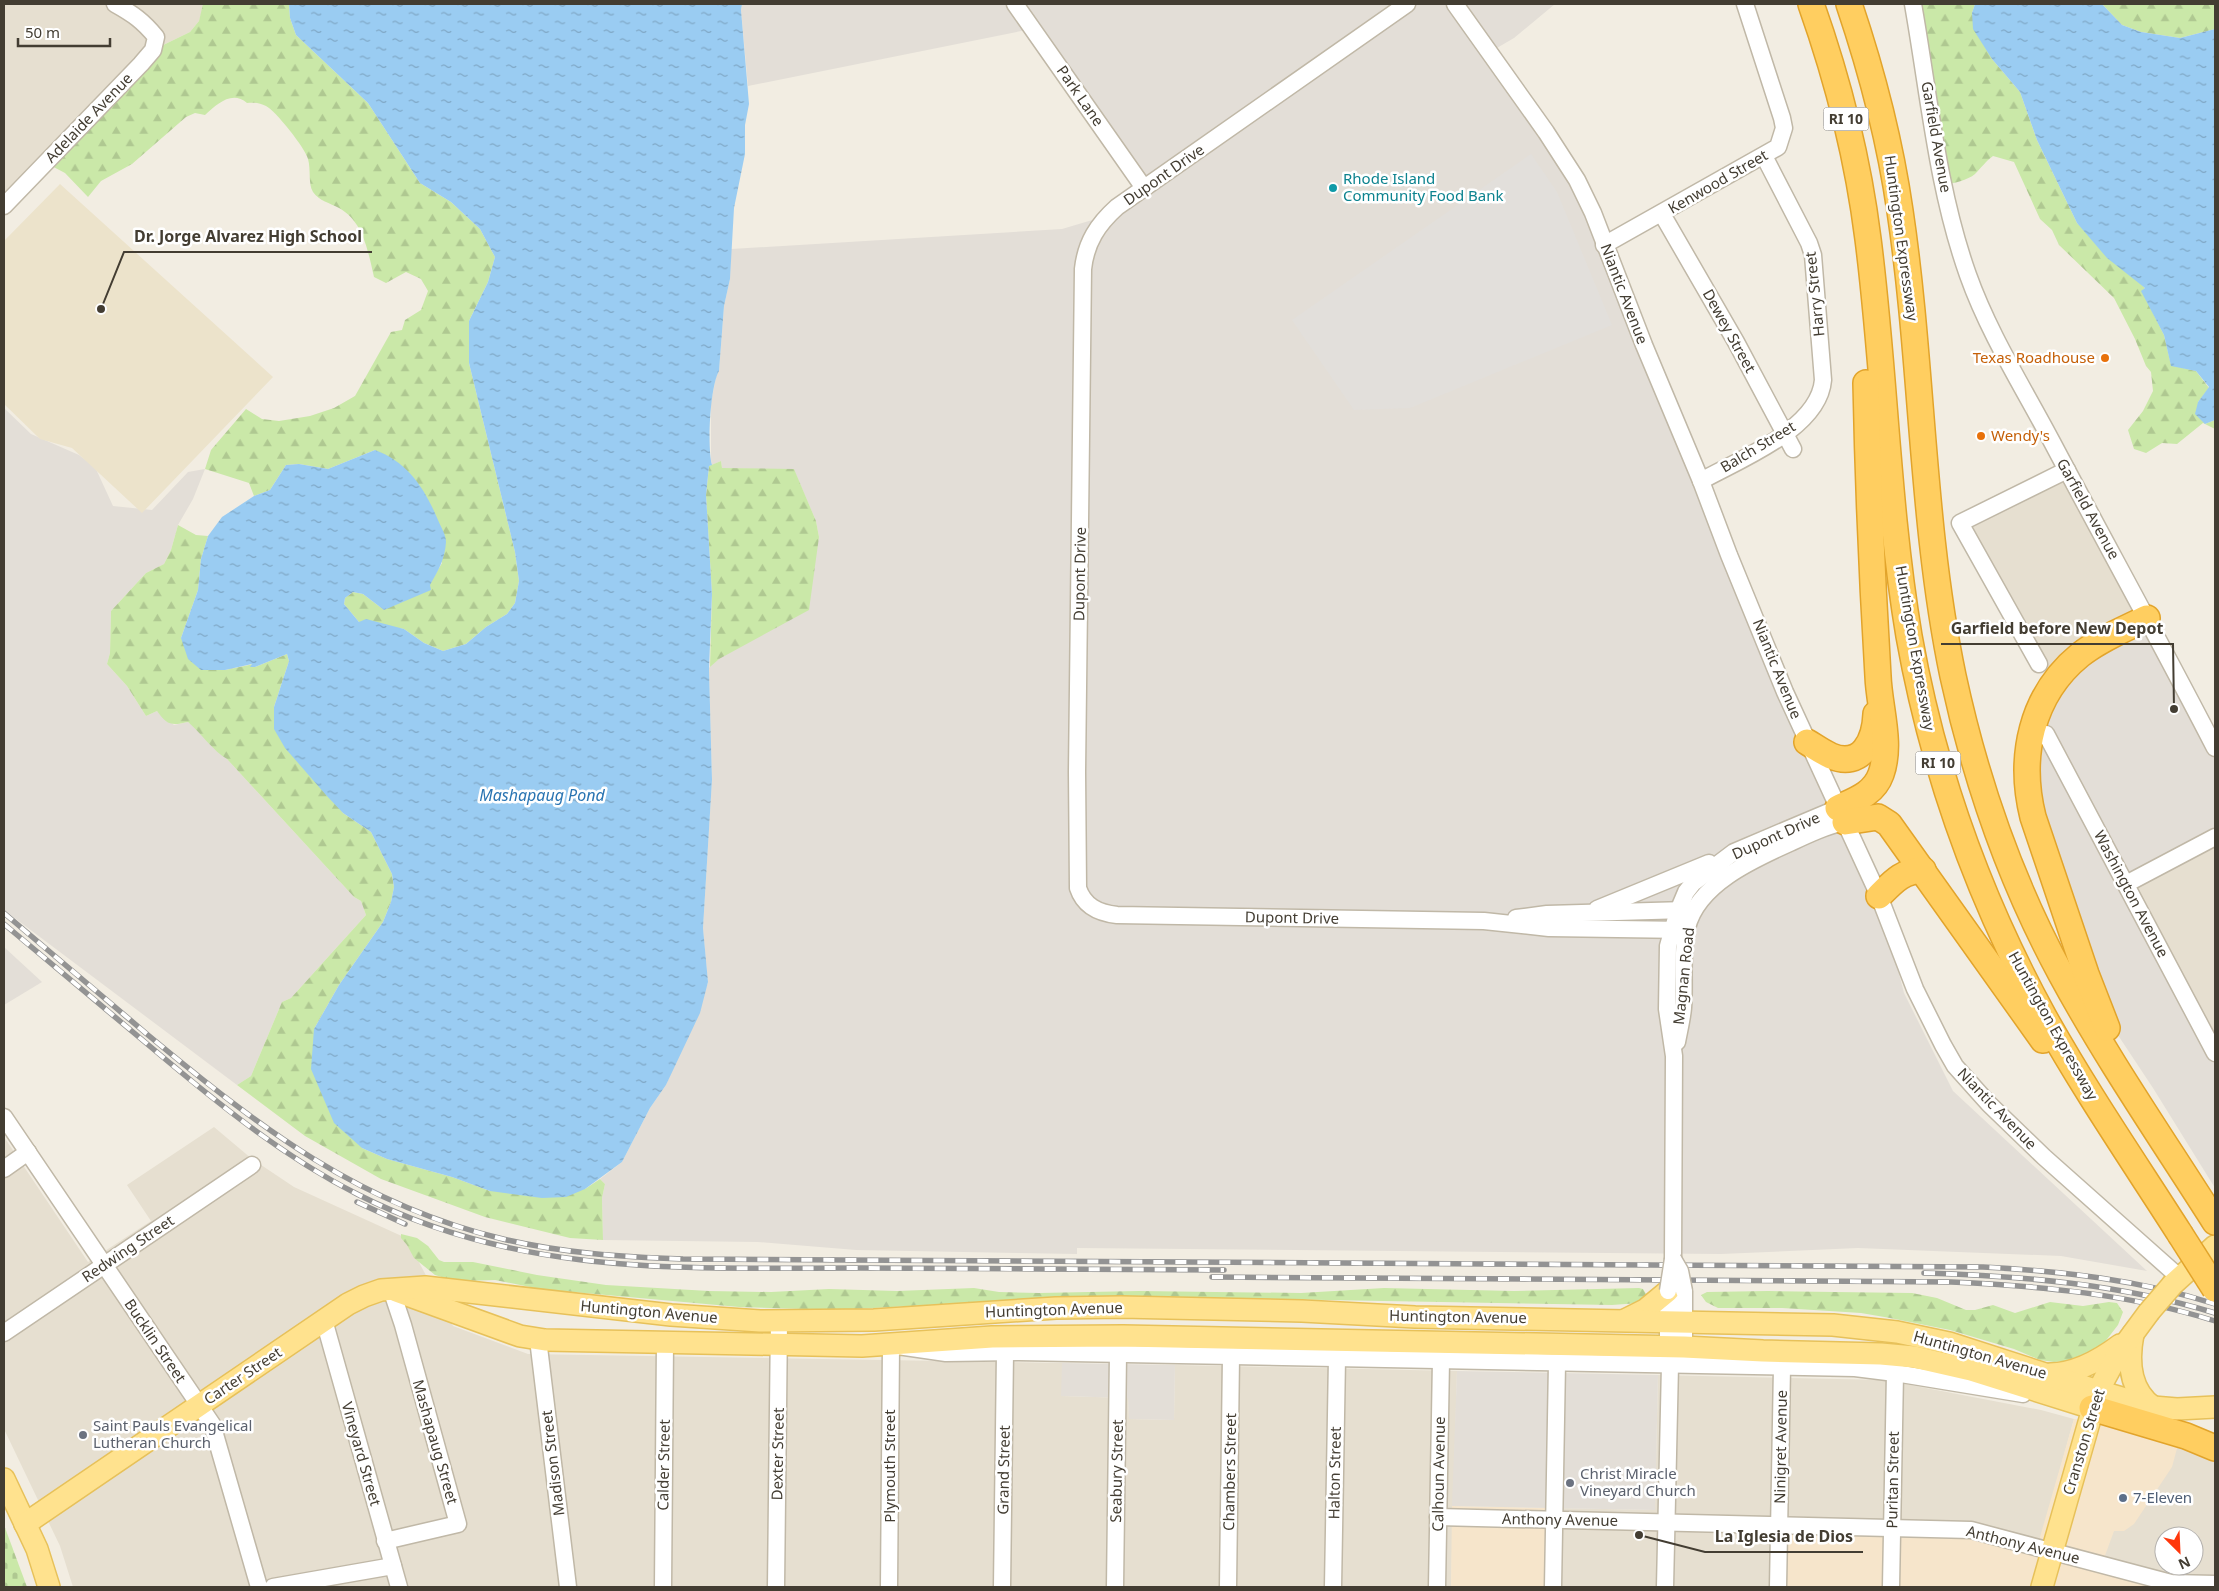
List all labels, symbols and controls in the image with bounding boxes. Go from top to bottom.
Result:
scale bar [18,15,110,47]
text: 50 m [25,22,60,42]
street label: Park Lane [1053,61,1109,130]
street label: Adelaide Avenue [40,68,136,167]
street label: Garfield Avenue [1917,80,1957,194]
road number: RI 10 [1824,108,1868,130]
street label: Dupont Drive [1119,139,1208,209]
street label: Kenwood Street [1664,144,1771,218]
street label: Huntington Expressway [1880,154,1924,322]
place label: Rhode Island Community Food Bank [1343,168,1504,205]
marker: Rhode Island Community Food Bank [1327,182,1339,194]
callout: Dr. Jorge Alvarez High School [124,221,372,252]
text: Dr. Jorge Alvarez High School [134,225,362,247]
street label: Niantic Avenue [1597,241,1653,347]
street label: Harry Street [1800,250,1828,338]
street label: Dewey Street [1699,285,1761,376]
place label: Texas Roadhouse [1973,347,2095,367]
marker: Texas Roadhouse [2099,352,2111,364]
street label: Balch Street [1716,416,1799,476]
place label: Wendy's [1991,425,2050,445]
marker: Wendy's [1975,430,1987,442]
street label: Garfield Avenue [2053,454,2125,563]
street label: Dupont Drive [1068,527,1090,621]
street label: Huntington Expressway [1892,564,1940,732]
callout: Garfield before New Depot [1941,613,2173,644]
street label: Niantic Avenue [1749,616,1807,722]
text: Garfield before New Depot [1951,617,2163,639]
road number: RI 10 [1916,751,1960,774]
water label: Mashapaug Pond [479,784,605,806]
street label: Dupont Drive [1728,807,1823,863]
street label: Washington Avenue [2090,826,2174,961]
street label: Dupont Drive [1245,906,1339,928]
street label: Magnan Road [1668,926,1698,1026]
street label: Huntington Expressway [2005,948,2103,1104]
street label: Niantic Avenue [1954,1063,2042,1153]
street label: Redwing Street [78,1210,178,1286]
street label: Bucklin Street [120,1295,192,1387]
street label: Huntington Avenue [580,1295,719,1327]
street label: Huntington Avenue [985,1297,1123,1321]
street label: Huntington Avenue [1389,1305,1527,1327]
street label: Huntington Avenue [1911,1325,2049,1383]
street label: Carter Street [200,1341,286,1409]
street label: Mashapaug Street [409,1377,463,1507]
street label: Cranston Street [2057,1386,2109,1497]
street label: Ninigret Avenue [1769,1390,1791,1504]
street label: Vineyard Street [338,1399,387,1509]
street label: Dexter Street [766,1407,788,1501]
street label: Madison Street [536,1409,568,1517]
street label: Plymouth Street [879,1409,899,1523]
street label: Chambers Street [1218,1412,1240,1531]
place label: Saint Pauls Evangelical Lutheran Church [93,1415,252,1452]
street label: Calhoun Avenue [1427,1416,1449,1532]
street label: Calder Street [652,1419,674,1511]
street label: Seabury Street [1105,1419,1127,1523]
street label: Grand Street [992,1424,1014,1515]
street label: Halton Street [1323,1426,1345,1520]
marker: Saint Pauls Evangelical Lutheran Church [77,1429,89,1441]
street label: Puritan Street [1881,1431,1903,1529]
place label: Christ Miracle Vineyard Church [1580,1463,1696,1500]
marker: Christ Miracle Vineyard Church [1564,1477,1576,1489]
place label: 7-Eleven [2133,1487,2192,1507]
marker: 7-Eleven [2117,1492,2129,1504]
street label: Anthony Avenue [1502,1508,1618,1530]
street label: Anthony Avenue [1964,1520,2082,1568]
callout: La Iglesia de Dios [1705,1521,1863,1552]
text: La Iglesia de Dios [1715,1525,1853,1547]
north arrow [2154,1526,2204,1576]
text: N [2175,1552,2194,1574]

